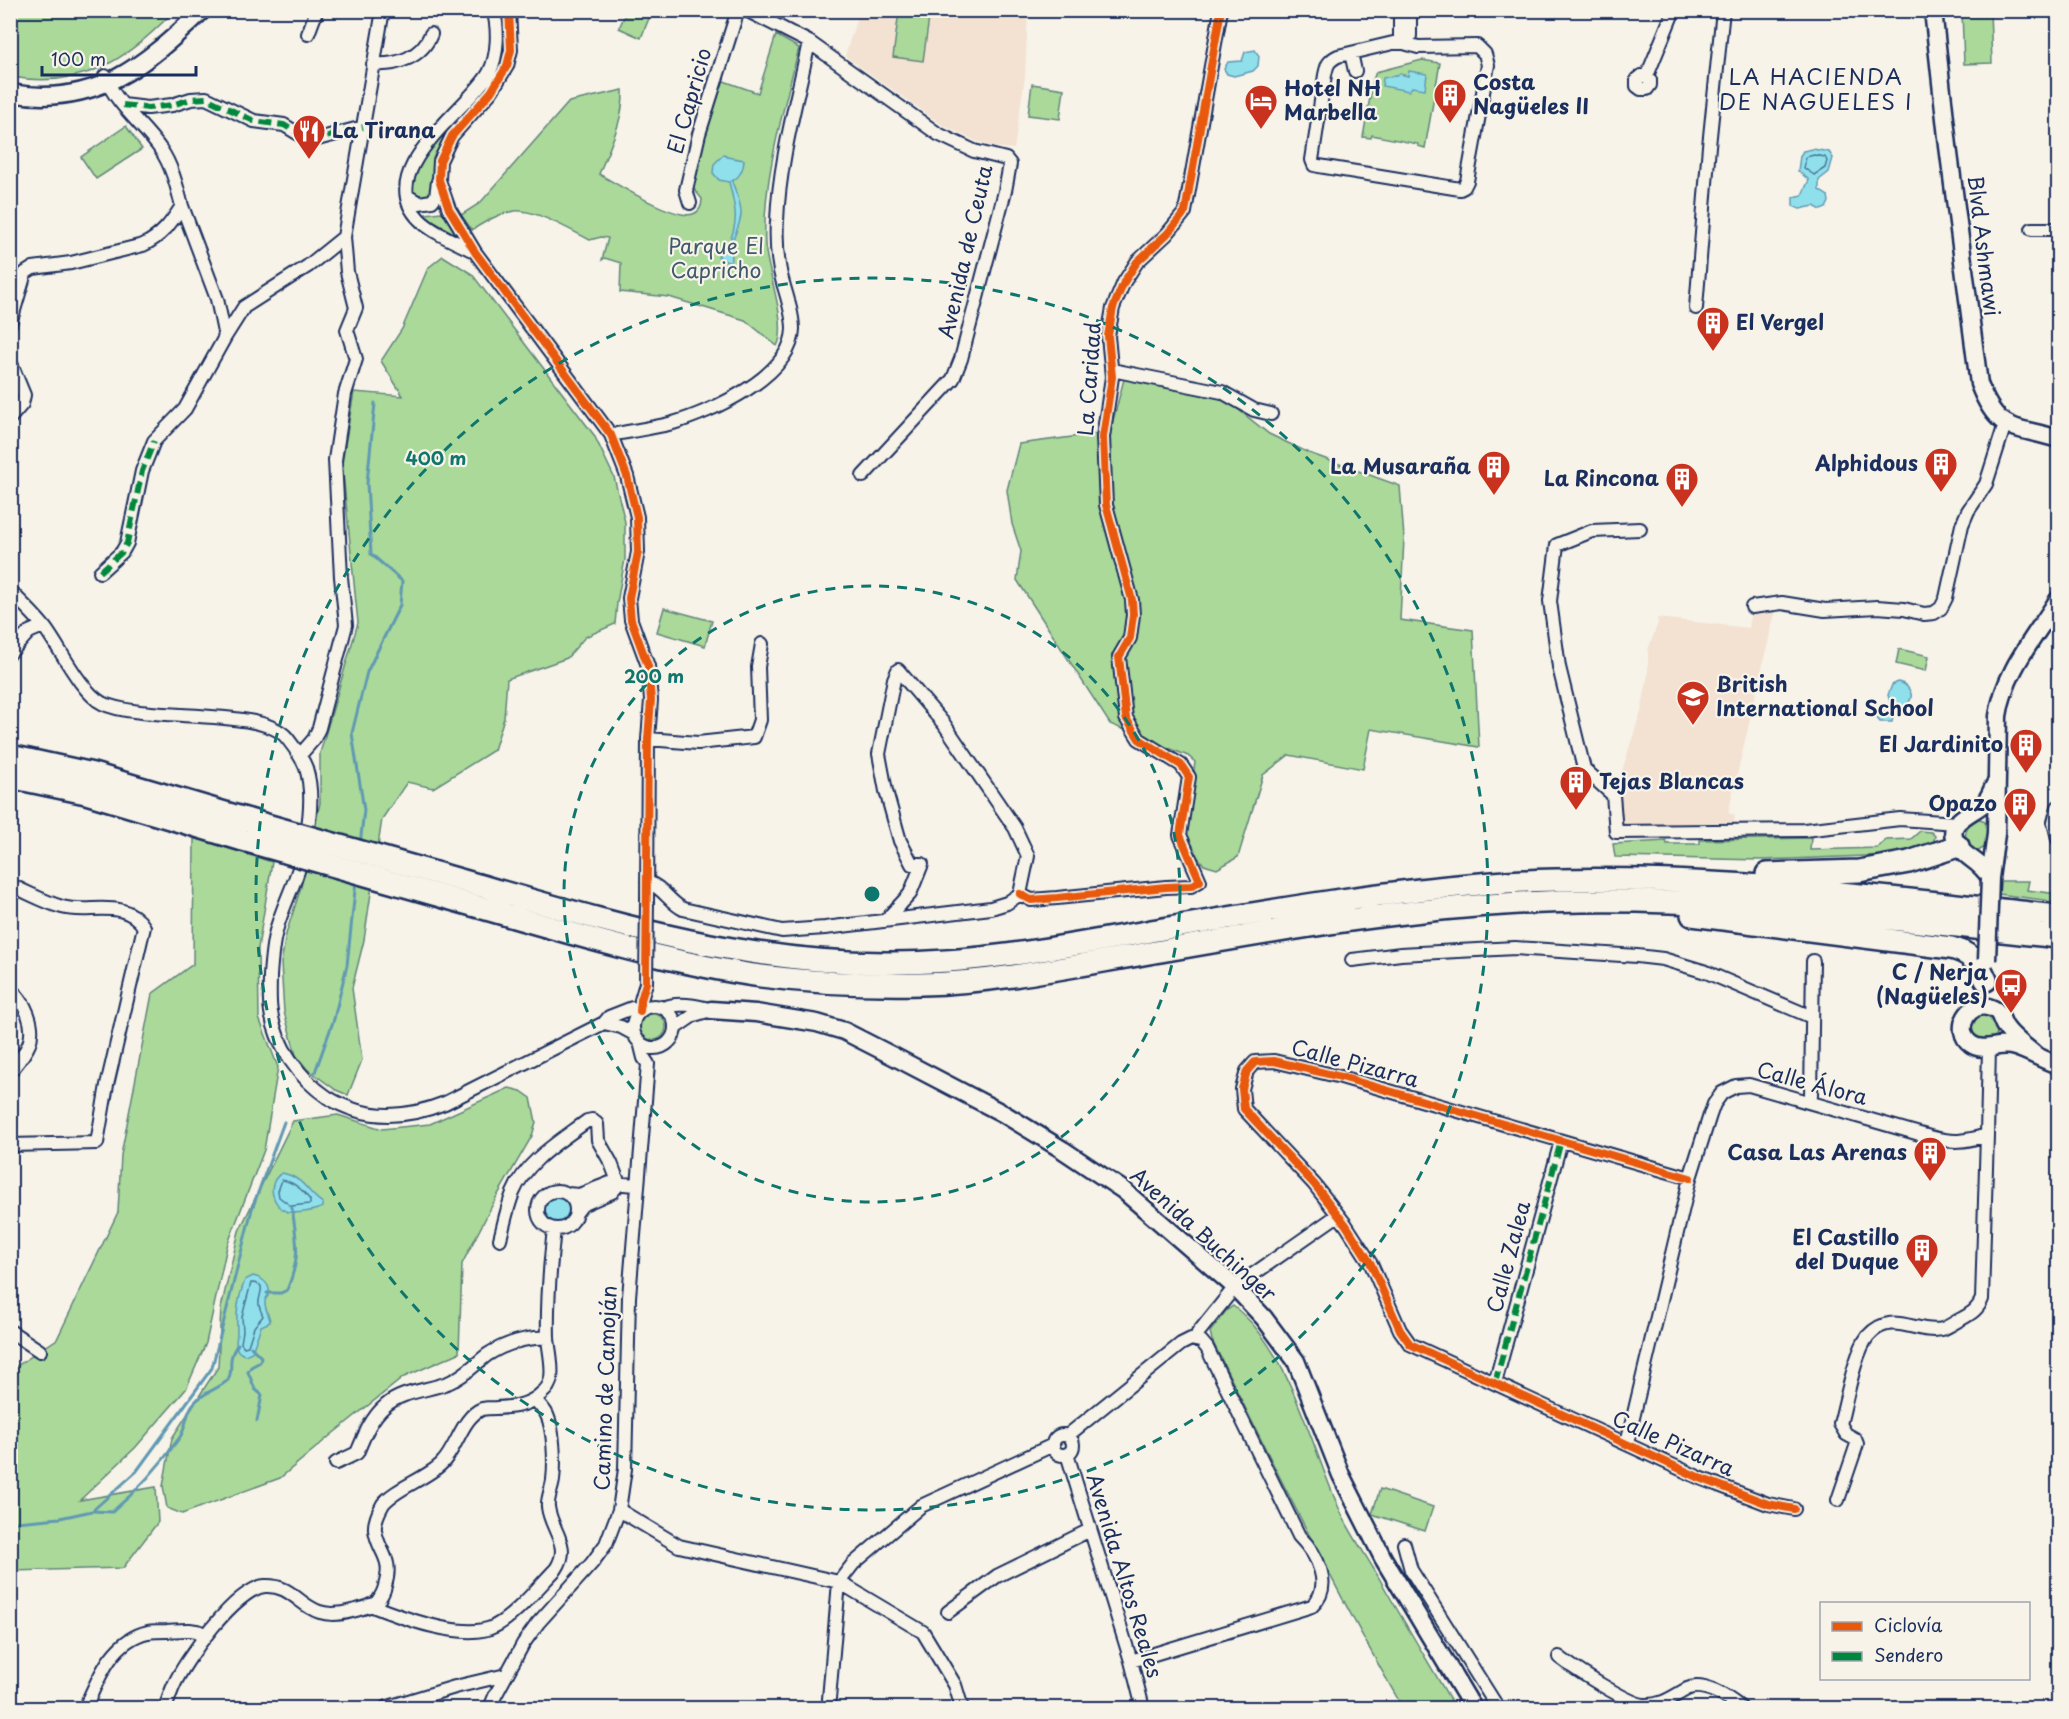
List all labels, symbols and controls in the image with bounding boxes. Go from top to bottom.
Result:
scale bar [42,39,196,77]
street label: El Capricio [658,44,718,157]
text: 100 m [51,45,106,72]
district label: LA HACIENDA DE NAGUELES I [1719,59,1913,117]
place label: Costa Nagüeles II [1473,65,1589,121]
place label: Hotel NH Marbella [1284,71,1381,127]
building icon: Costa Nagüeles II [1432,77,1468,124]
hotel icon: Hotel NH Marbella [1243,83,1279,130]
restaurant icon: La Tirana [291,113,327,160]
place label: La Tirana [332,113,436,145]
street label: Avenida de Ceuta [928,161,1000,342]
street label: Blvd Ashmawi [1960,174,2009,318]
park label: Parque El Capricho [668,229,764,285]
building icon: El Vergel [1695,305,1731,352]
place label: El Vergel [1736,305,1824,337]
street label: La Caridad [1068,321,1108,437]
text: 400 m [406,444,466,471]
place label: Alphidous [1814,446,1918,478]
building icon: Alphidous [1923,446,1959,493]
place label: La Musaraña [1330,449,1471,481]
building icon: La Musaraña [1476,449,1512,496]
place label: La Rincona [1544,461,1659,493]
building icon: La Rincona [1664,461,1700,508]
text: 200 m [624,662,684,689]
place label: British International School [1716,667,1934,723]
school or university icon: British International School [1675,679,1711,726]
place label: El Jardinito [1879,727,2003,759]
building icon: El Jardinito [2008,727,2044,774]
building icon: Tejas Blancas [1558,764,1594,811]
place label: Tejas Blancas [1599,764,1744,796]
place label: Opazo [1928,786,1997,818]
building icon: Opazo [2002,786,2038,833]
centre of rings [862,884,882,904]
place label: C / Nerja (Nagüeles) [1876,955,1988,1011]
bus stop icon: C / Nerja (Nagüeles) [1993,967,2029,1014]
street label: Calle Pizarra [1288,1030,1424,1095]
street label: Calle Álora [1754,1052,1872,1112]
place label: Casa Las Arenas [1727,1135,1907,1167]
building icon: Casa Las Arenas [1912,1135,1948,1182]
street label: Avenida Buchinger [1124,1159,1285,1308]
street label: Calle Zalea [1477,1197,1537,1316]
place label: El Castillo del Duque [1792,1220,1899,1276]
building icon: El Castillo del Duque [1904,1232,1940,1279]
street label: Camino de Camoján [584,1285,624,1491]
street label: Calle Pizarra [1608,1401,1741,1484]
street label: Avenida Altos Reales [1080,1469,1172,1682]
legend [1820,1602,2030,1680]
text: Ciclovía [1874,1611,1943,1638]
text: Sendero [1874,1641,1943,1668]

